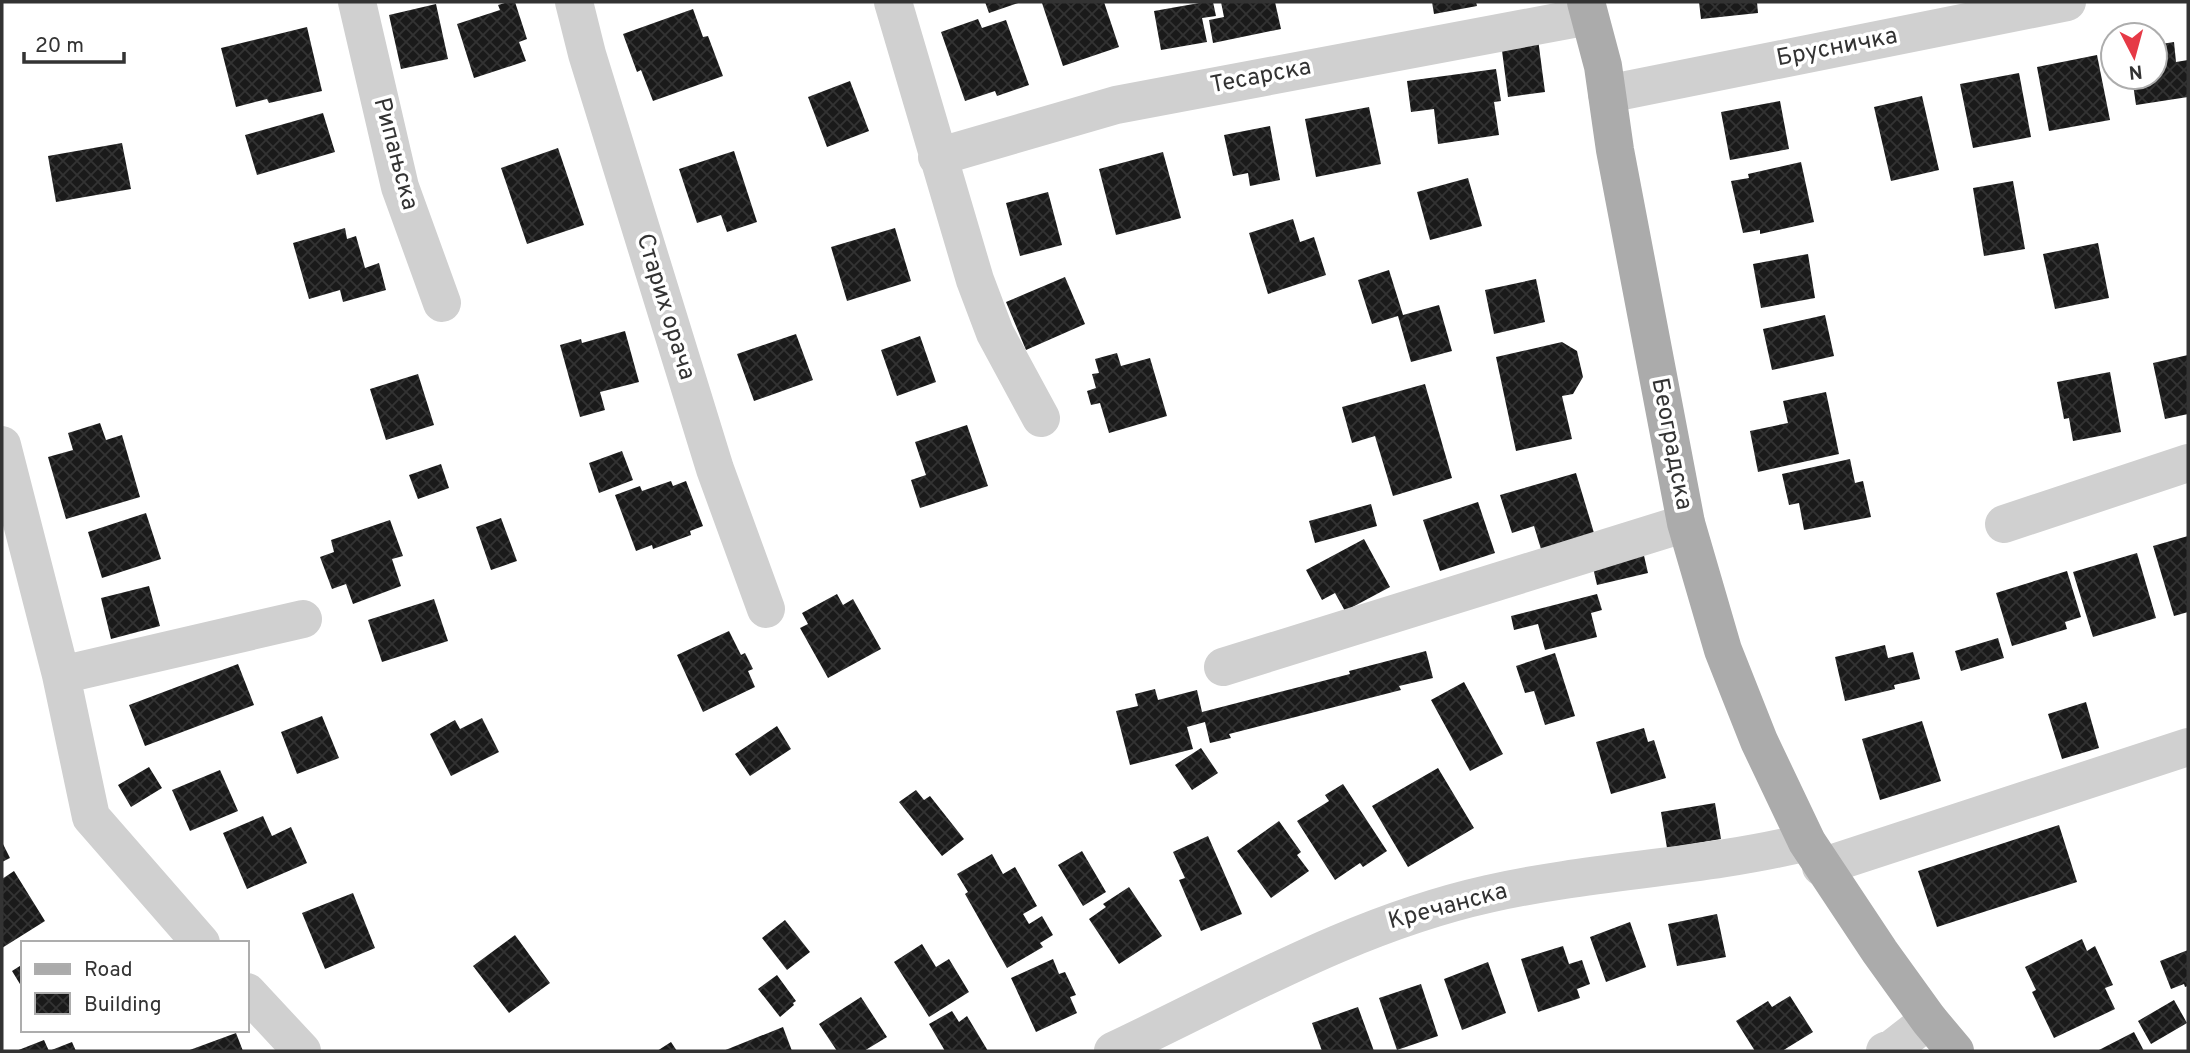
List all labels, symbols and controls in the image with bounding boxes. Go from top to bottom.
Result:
scale bar [24,21,124,65]
north arrow [2099,21,2169,91]
street label: Брусничка [1774,22,1900,74]
text: 20 m [35,33,84,60]
street label: Тесарска [1208,53,1314,101]
text: N [2128,58,2144,84]
street label: Рипањска [366,95,424,213]
street label: Старих орача [629,230,701,384]
street label: Београдска [1644,375,1698,513]
street label: Кречанска [1385,877,1511,937]
legend [21,941,248,1032]
text: Road [84,957,133,984]
text: Building [84,992,162,1019]

